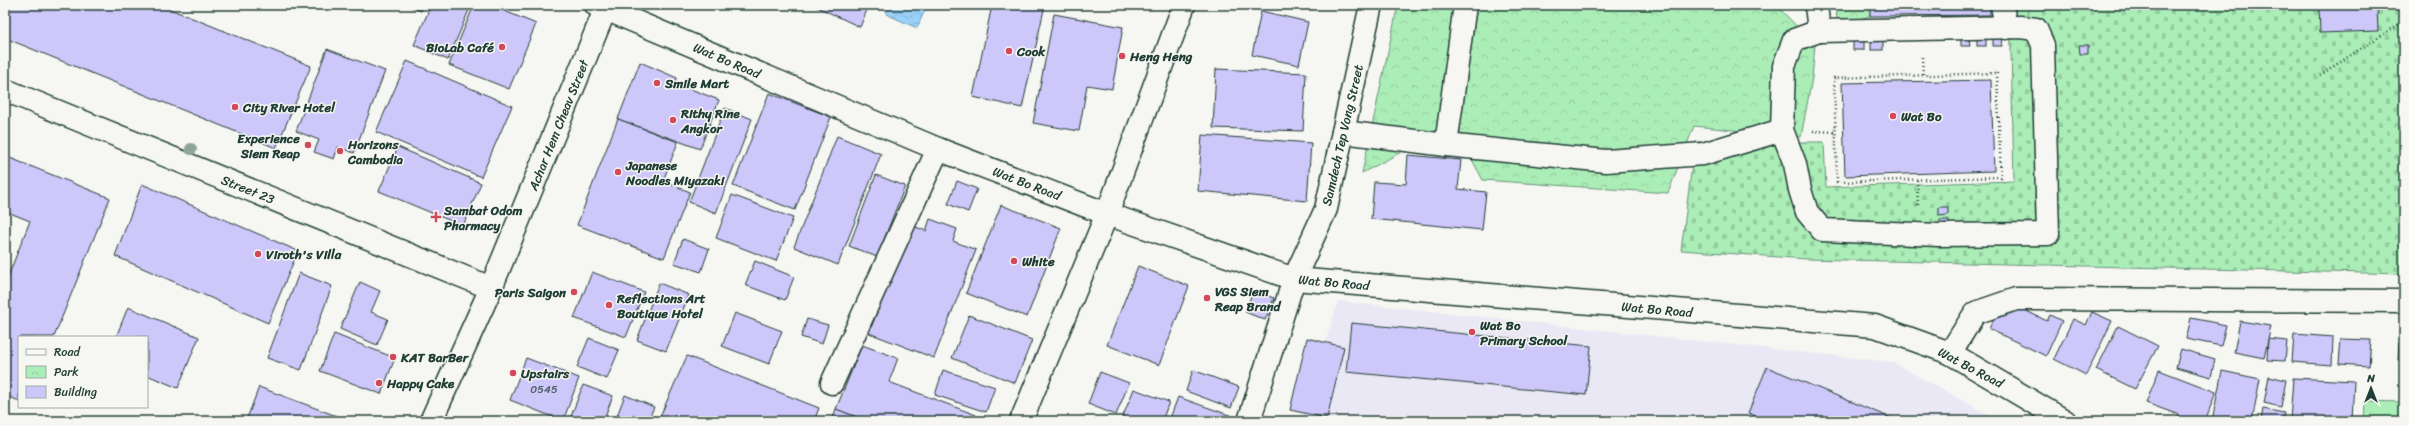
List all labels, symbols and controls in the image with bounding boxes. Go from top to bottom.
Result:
place label: BioLab Café [426,36,494,59]
street label: Wat Bo Road [689,36,765,85]
place label: Cook [1016,40,1046,63]
marker: BioLab Café [497,42,507,52]
place label: Heng Heng [1129,45,1193,68]
marker: Cook [1004,46,1014,56]
marker: Heng Heng [1117,51,1127,61]
street label: Achar Hem Cheav Street [521,55,596,195]
street label: Samdech Tep Vong Street [1315,62,1370,208]
place label: Smile Mart [664,72,729,95]
marker: Smile Mart [652,78,662,88]
place label: City River Hotel [242,96,336,119]
marker: City River Hotel [230,102,240,112]
place label: Rithy Rine Angkor [680,102,740,140]
place label: Wat Bo [1901,105,1942,128]
marker: Wat Bo [1888,111,1898,121]
marker: Rithy Rine Angkor [668,115,678,125]
place label: Experience Siem Reap [237,127,300,165]
place label: Horizons Cambodia [347,133,404,171]
marker: Experience Siem Reap [303,140,313,150]
marker: Horizons Cambodia [335,146,345,156]
place label: Japanese Noodles Miyazaki [625,154,726,192]
street label: Wat Bo Road [989,160,1065,207]
marker: Japanese Noodles Miyazaki [613,167,623,177]
street label: Street 23 [218,168,278,211]
place label: Sambat Odom Pharmacy [443,199,522,237]
marker: Sambat Odom Pharmacy [431,212,441,222]
place label: Viroth's Villa [266,243,342,266]
marker: Viroth's Villa [253,249,263,259]
place label: White [1022,250,1055,273]
marker: White [1009,256,1019,266]
street label: Wat Bo Road [1297,268,1372,297]
place label: VGS Siem Reap Brand [1214,280,1282,318]
place label: Paris Saigon [495,281,567,304]
marker: Paris Saigon [569,287,579,297]
place label: Reflections Art Boutique Hotel [616,287,706,325]
marker: VGS Siem Reap Brand [1202,293,1212,303]
street label: Wat Bo Road [1620,295,1695,324]
marker: Reflections Art Boutique Hotel [604,300,614,310]
place label: Wat Bo Primary School [1480,314,1568,352]
marker: Wat Bo Primary School [1467,327,1477,337]
legend [18,336,148,408]
text: Road [54,341,81,363]
street label: Wat Bo Road [1934,341,2009,395]
place label: KAT BarBer [400,346,470,369]
marker: KAT BarBer [388,352,398,362]
text: Park [54,361,79,383]
place label: Upstairs [521,362,570,385]
marker: Upstairs [508,368,518,378]
north arrow [2351,368,2391,408]
text: N [2366,369,2375,388]
place label: Happy Cake [386,372,455,395]
marker: Happy Cake [374,378,384,388]
house number: 0545 [530,380,558,399]
text: Building [54,381,97,403]

